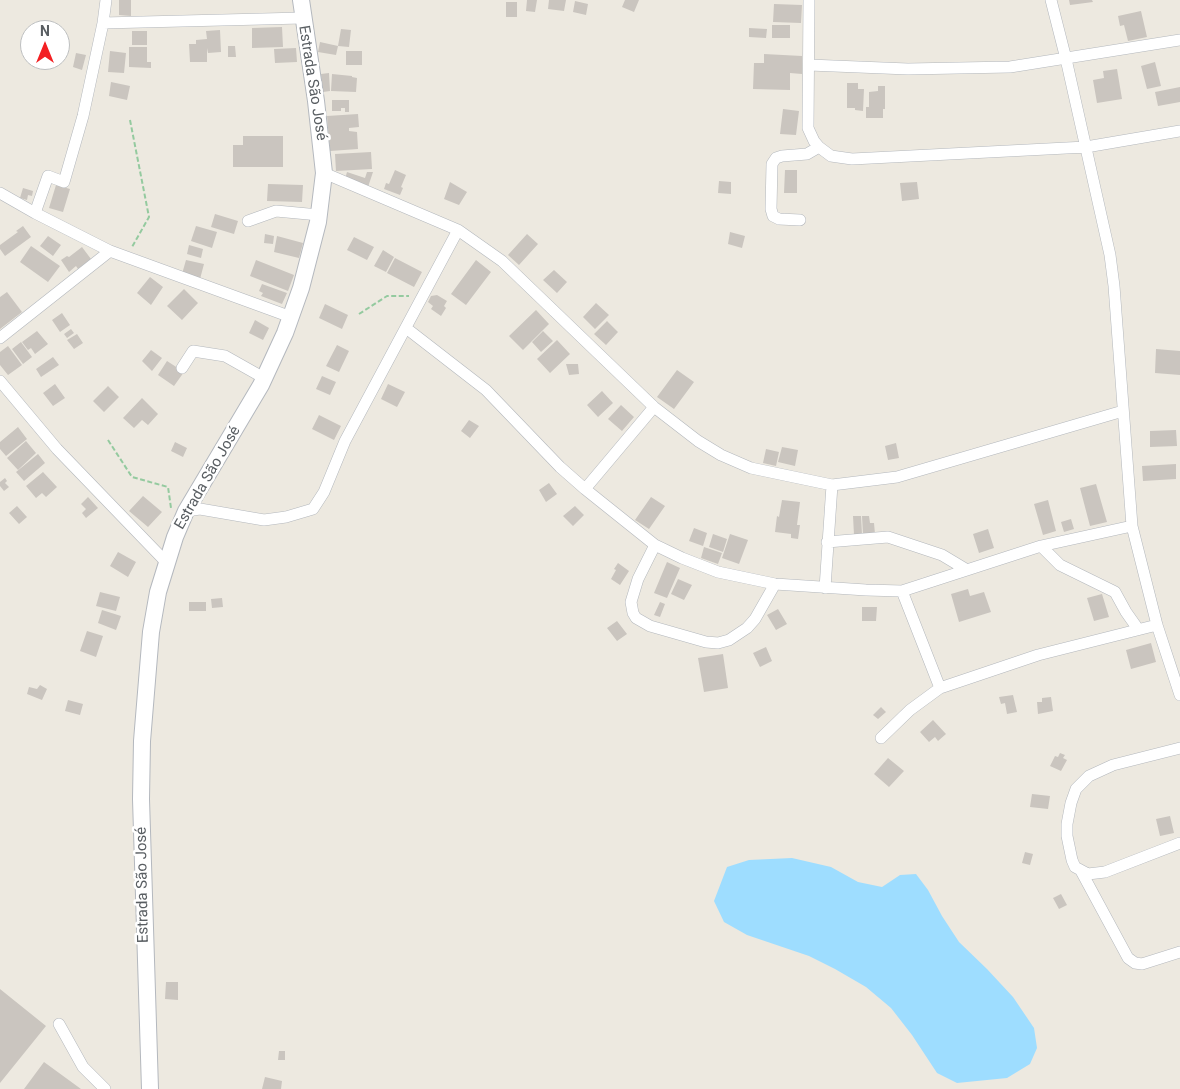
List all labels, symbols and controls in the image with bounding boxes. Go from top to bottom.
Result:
north arrow [20,20,70,70]
text: N [40,23,50,39]
street label: Estrada São José [294,24,330,142]
street label: Estrada São José [171,423,245,533]
street label: Estrada São José [133,827,153,943]

